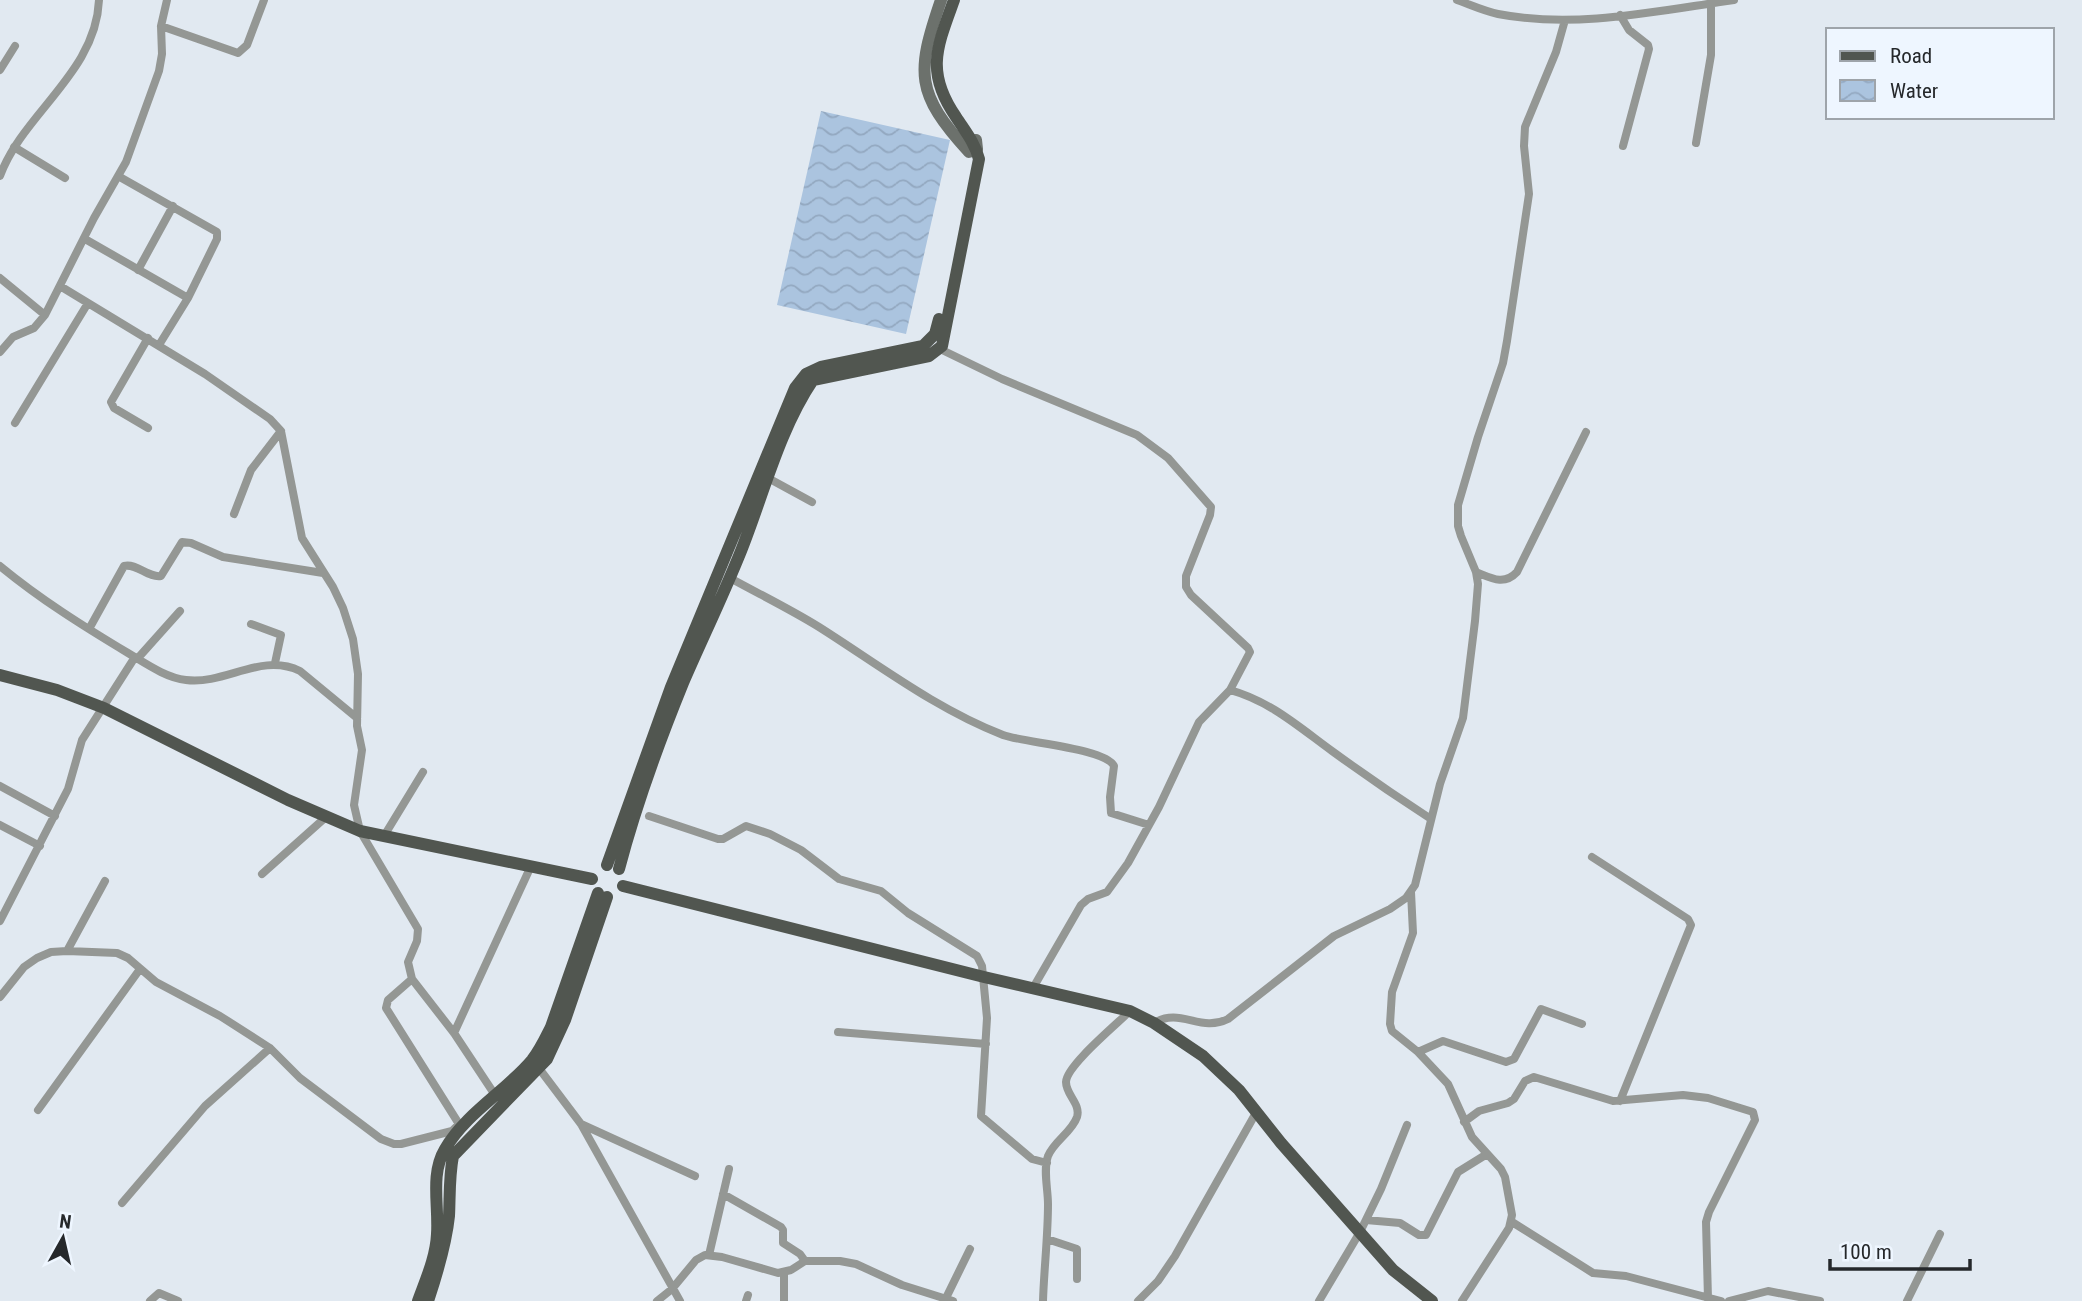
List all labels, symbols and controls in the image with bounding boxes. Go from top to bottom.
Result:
legend [1826,28,2054,119]
text: Road [1890,44,1932,68]
text: Water [1890,79,1938,103]
north arrow [28,1203,98,1273]
text: N [58,1209,73,1234]
scale bar [1830,1228,1970,1272]
text: 100 m [1840,1240,1892,1264]

